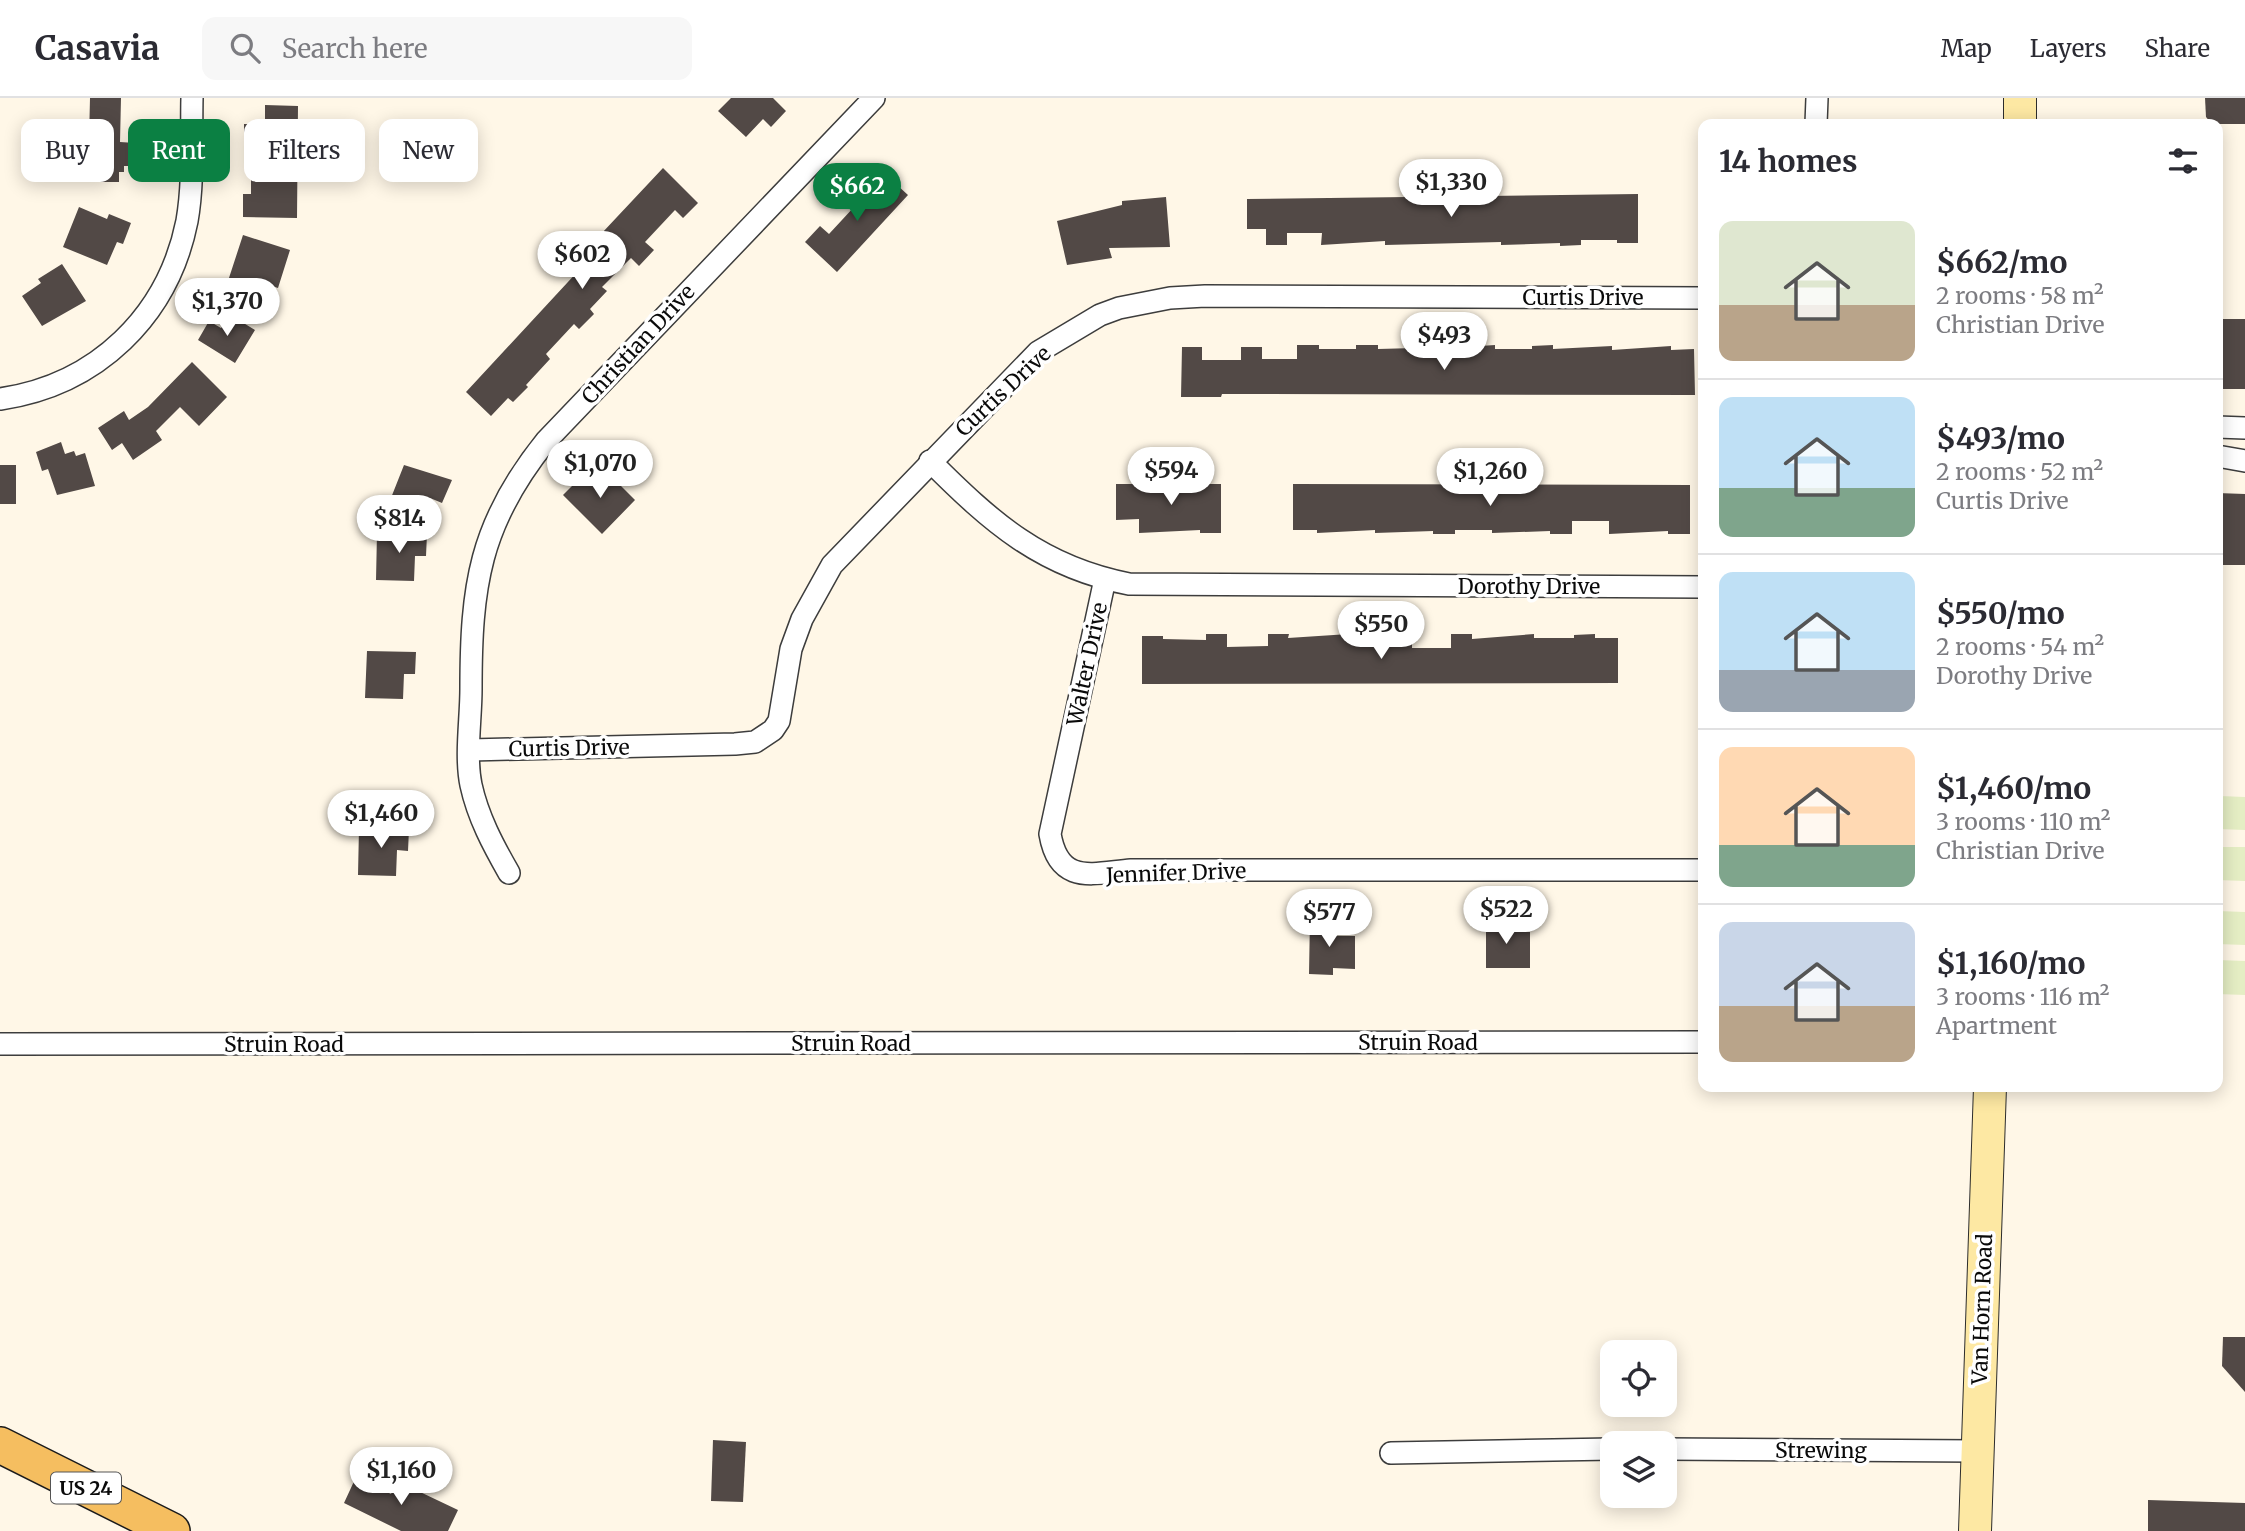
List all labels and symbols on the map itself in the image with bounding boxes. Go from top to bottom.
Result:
pin: $1,330 [1394,159,1508,219]
pin: $662 [816,164,898,223]
pin: $602 [541,232,623,291]
pin: $1,370 [170,278,284,338]
street label: Christian Drive [576,278,700,409]
street label: Curtis Drive [1523,284,1644,311]
pin: $493 [1403,313,1485,372]
street label: Curtis Drive [950,340,1056,442]
pin: $1,070 [543,440,657,500]
pin: $594 [1130,448,1212,507]
pin: $1,260 [1433,448,1547,508]
pin: $814 [358,496,440,555]
street label: Dorothy Drive [1458,573,1600,600]
street label: Walter Drive [1061,600,1113,729]
pin: $550 [1340,602,1422,661]
street label: Curtis Drive [508,733,630,763]
pin: $1,460 [324,790,438,850]
street label: Jennifer Drive [1104,857,1247,889]
pin: $522 [1465,886,1547,946]
pin: $577 [1288,890,1370,949]
street label: Struin Road [1358,1029,1478,1056]
street label: Struin Road [791,1030,911,1057]
street label: Struin Road [224,1031,344,1058]
street label: Van Horn Road [1966,1233,1998,1386]
street label: Strewing [1775,1437,1867,1464]
pin: $1,160 [344,1448,458,1507]
road number: US 24 [51,1472,121,1504]

